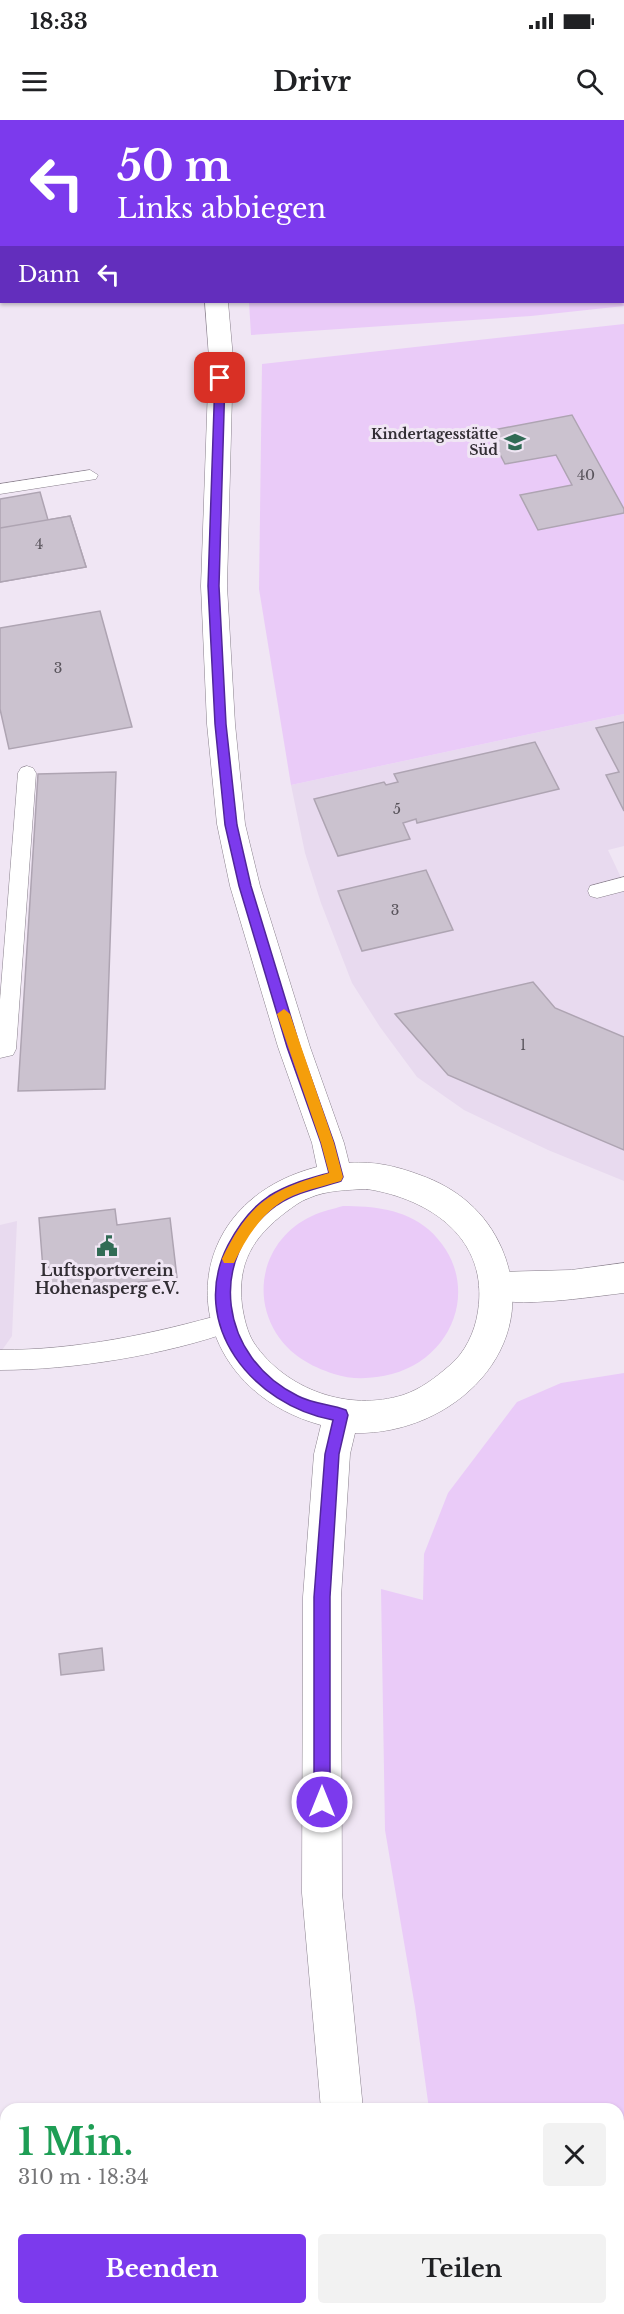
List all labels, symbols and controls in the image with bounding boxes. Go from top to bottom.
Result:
text: 18:33 [30,8,88,35]
icon: menu [18,65,51,98]
text: Drivr [273,65,351,98]
icon: search [573,65,606,98]
text: 50 m [117,140,231,192]
icon: left [18,144,96,222]
text: Links abbiegen [117,192,326,225]
icon: left [92,258,125,291]
text: Dann [18,261,80,288]
pin [194,352,245,403]
icon: arrive [203,361,236,394]
place label: Kindertagesstätte Süd [371,425,498,459]
school or university icon: Kindertagesstätte Süd [503,430,527,454]
house number: 40 [577,466,595,484]
house number: 4 [35,535,43,553]
house number: 3 [54,659,62,677]
house number: 5 [393,800,401,818]
house number: 3 [391,901,399,919]
house number: 1 [520,1036,526,1054]
public building icon: Luftsportverein Hohenasperg e.V. [95,1234,119,1258]
place label: Luftsportverein Hohenasperg e.V. [35,1260,179,1298]
position arrow [290,1770,354,1834]
text: 1 Min. [18,2120,133,2165]
button: close [543,2123,606,2186]
text: 310 m · 18:34 [18,2165,149,2189]
button: Beenden [18,2234,306,2303]
button: Teilen [318,2234,606,2303]

